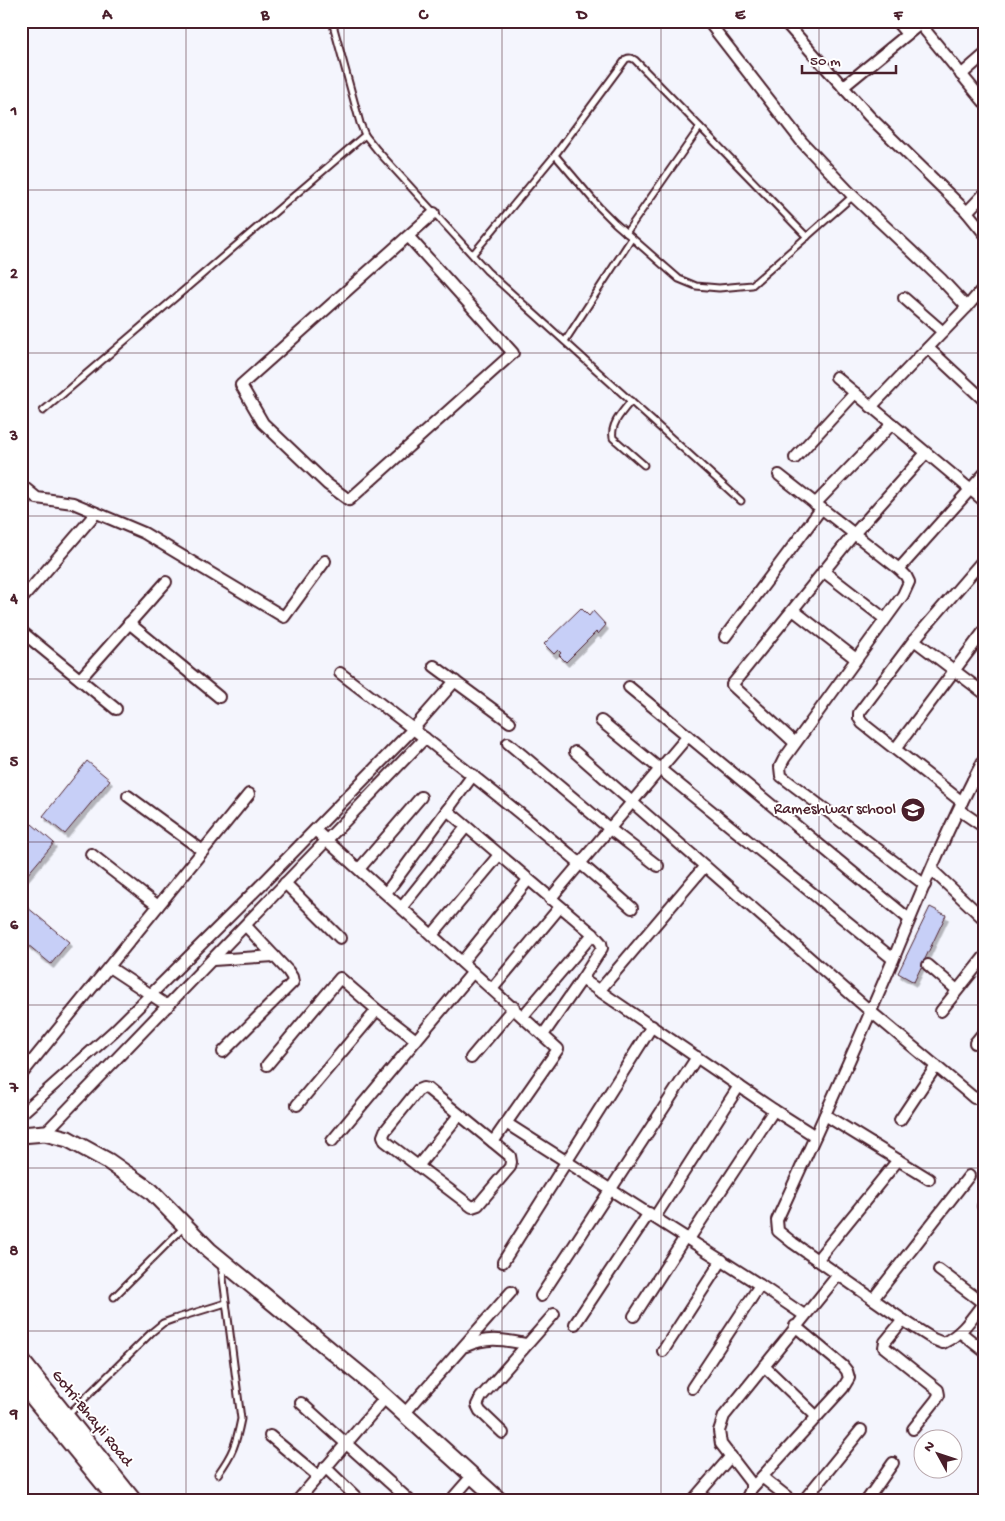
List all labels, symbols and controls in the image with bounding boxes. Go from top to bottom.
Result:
text: A [101,7,113,26]
text: B [260,7,270,26]
text: C [418,7,429,26]
text: D [575,7,588,26]
text: E [735,7,746,26]
text: F [893,7,904,26]
scale bar [802,42,896,74]
text: 50 m [810,53,841,71]
text: 1 [10,103,17,122]
text: 2 [10,266,18,285]
text: 3 [9,428,18,447]
text: 4 [9,591,18,610]
text: 5 [10,754,19,773]
school or university icon: Rameshwar school [900,797,926,823]
place label: Rameshwar school [774,801,896,820]
text: 6 [10,917,19,936]
text: 7 [9,1080,19,1099]
text: 8 [10,1243,19,1262]
street label: Gotri-Bhayli Road [46,1367,137,1472]
text: 9 [9,1406,18,1425]
north arrow [912,1428,962,1478]
text: N [921,1438,939,1456]

